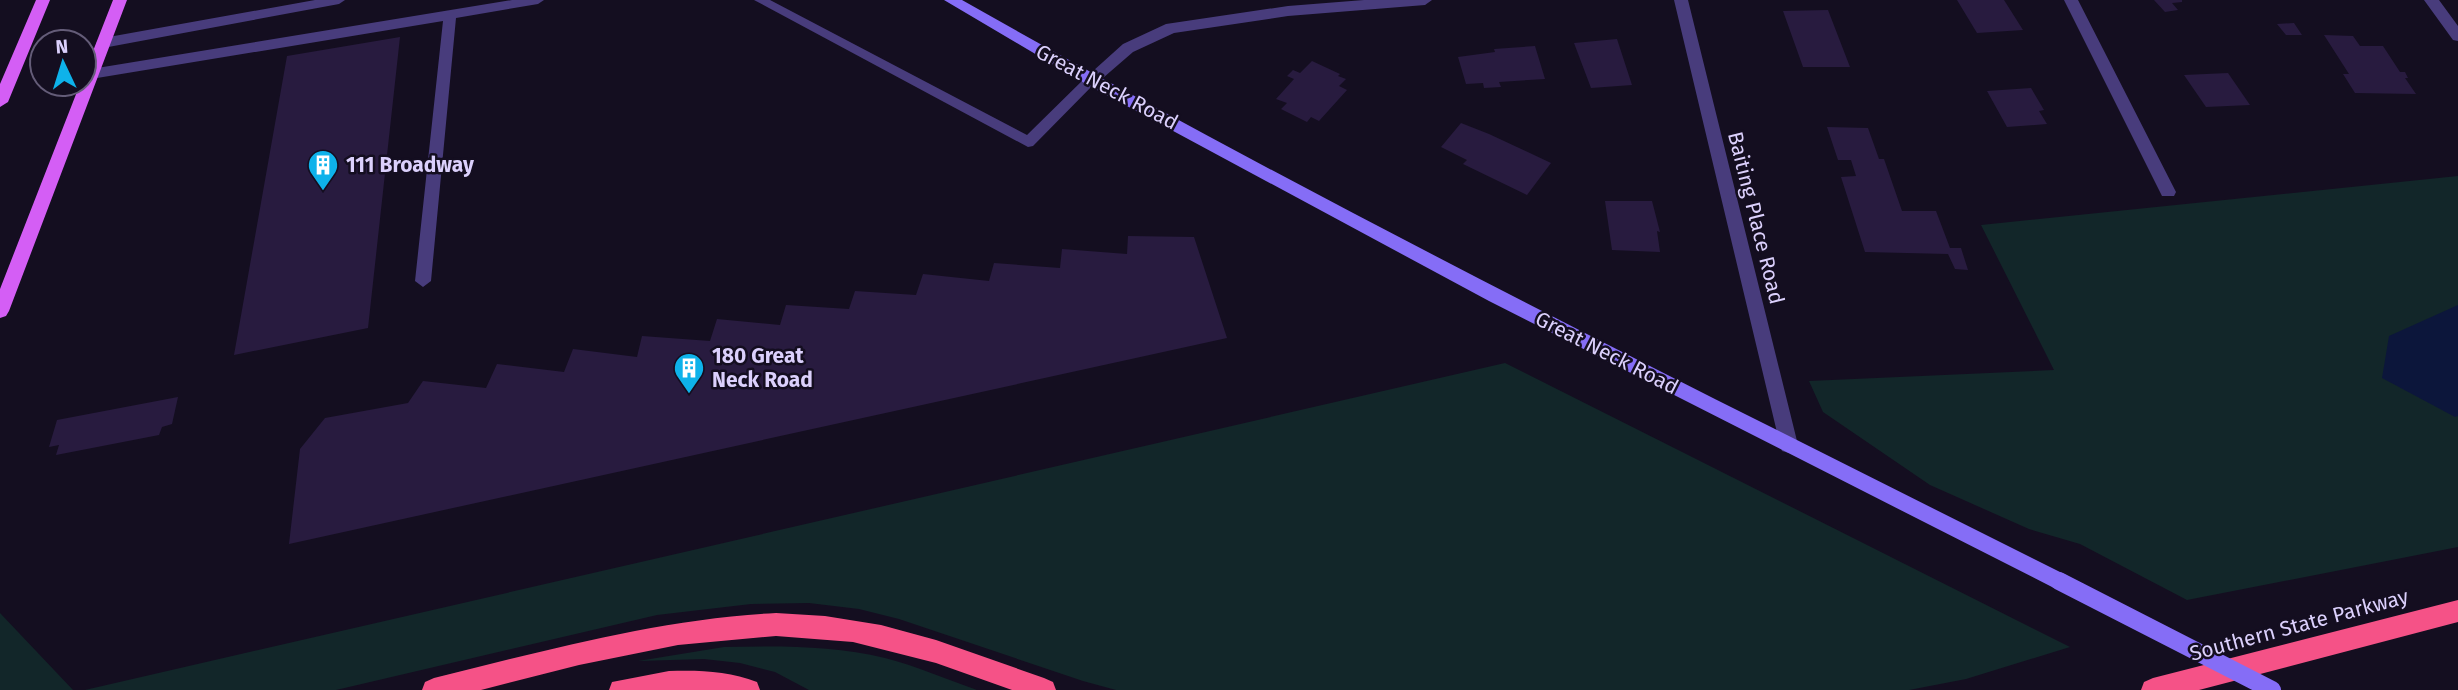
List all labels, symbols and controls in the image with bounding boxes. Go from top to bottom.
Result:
north arrow [28,28,98,98]
text: N [55,35,69,58]
street label: Great Neck Road [1032,39,1182,135]
street label: Baiting Place Road [1722,129,1790,307]
building icon: 111 Broadway [306,148,340,192]
place label: 111 Broadway [346,152,474,178]
street label: Great Neck Road [1531,306,1683,400]
place label: 180 Great Neck Road [712,343,813,393]
building icon: 180 Great Neck Road [672,351,706,395]
street label: Southern State Parkway [2187,583,2412,667]

